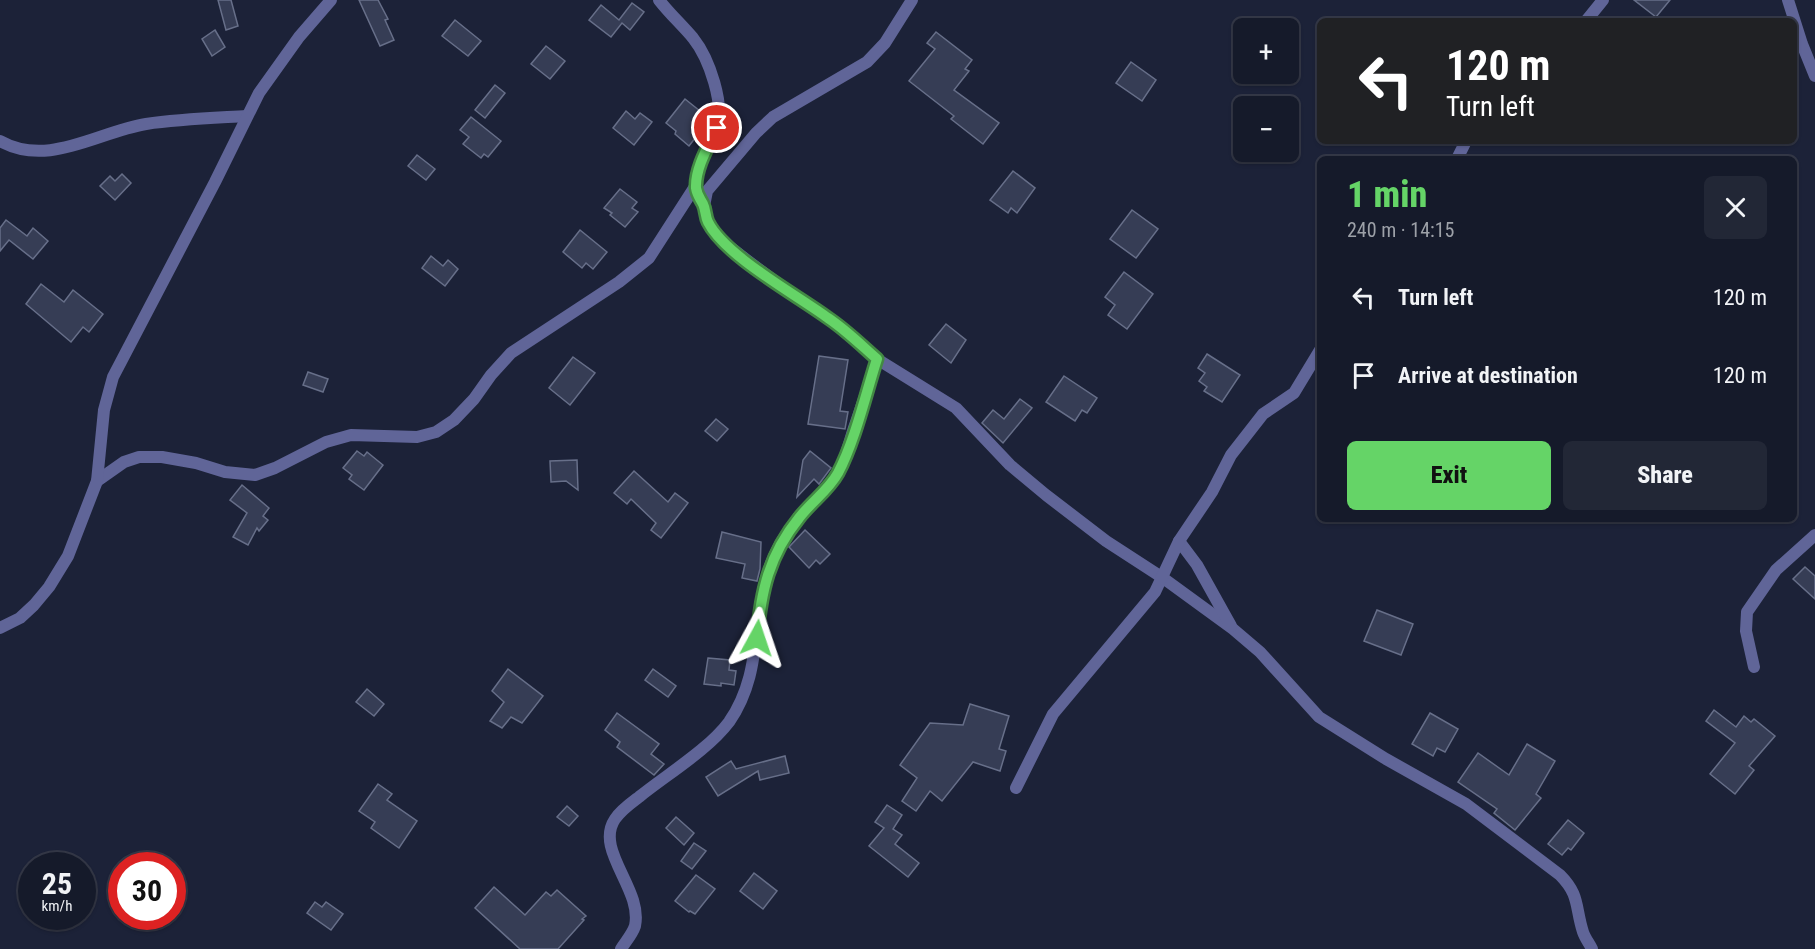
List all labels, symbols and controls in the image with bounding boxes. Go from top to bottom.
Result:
map controls [1233,18,1299,162]
button: + [1233,18,1299,84]
text: 120 m [1446,41,1551,90]
icon: left [1347,42,1425,120]
text: Turn left [1446,91,1535,123]
button: − [1233,96,1299,162]
pin [691,102,742,153]
icon: arrive [700,111,733,144]
text: 1 min [1347,174,1427,216]
button: close [1704,176,1767,239]
text: 240 m · 14:15 [1347,218,1454,242]
icon: left [1347,281,1380,314]
text: Turn left [1398,285,1473,310]
text: 120 m [1713,285,1767,310]
icon: arrive [1347,359,1380,392]
text: Arrive at destination [1398,363,1578,388]
text: 120 m [1713,363,1767,388]
button: Exit [1347,441,1551,510]
button: Share [1563,441,1767,510]
position arrow [725,606,789,670]
speed limit sign: 30 [108,852,186,930]
text: 25 [42,866,72,901]
text: km/h [42,897,72,915]

